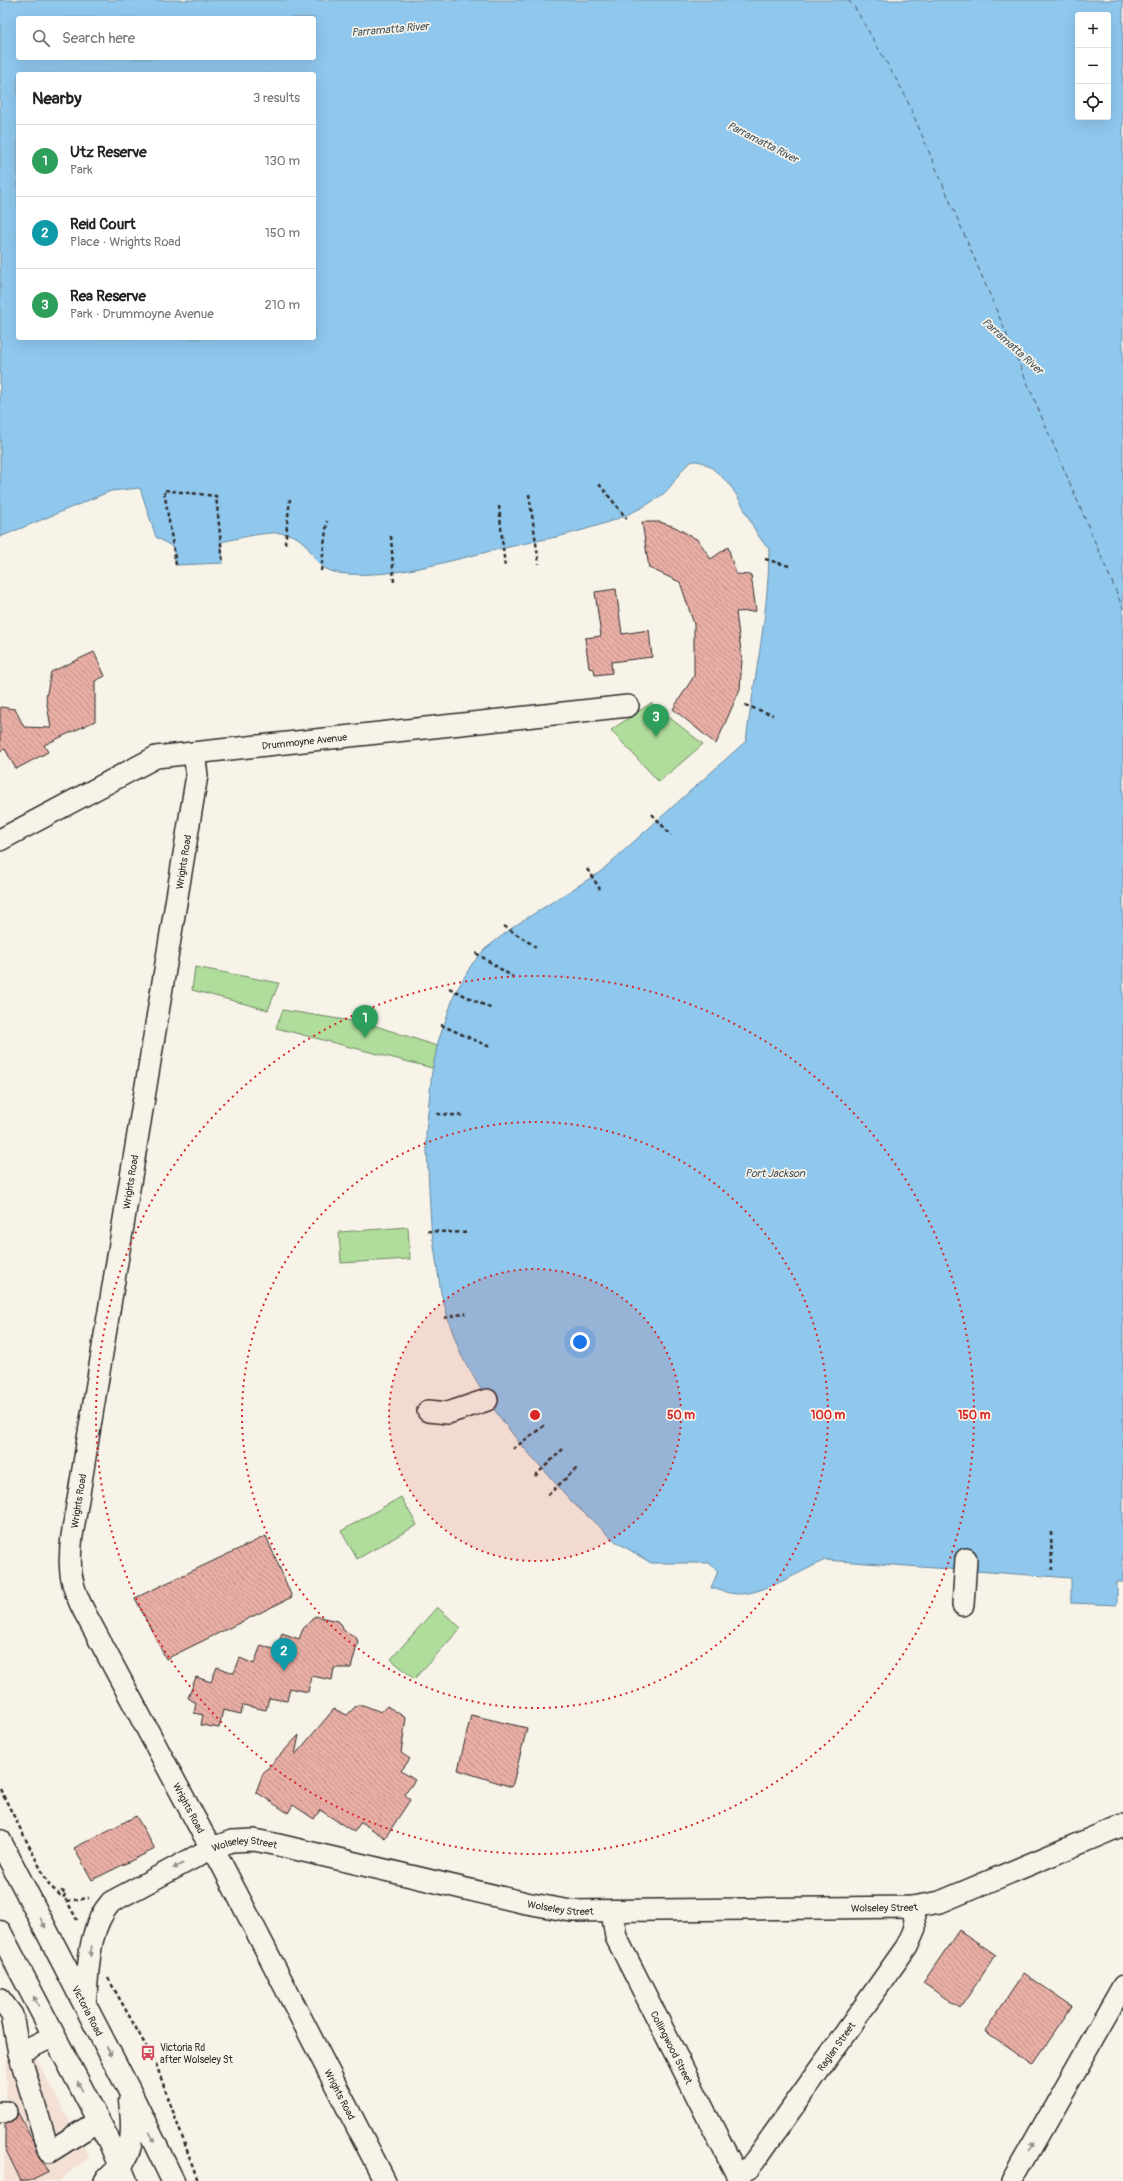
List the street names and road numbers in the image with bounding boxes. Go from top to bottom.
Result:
street label: Drummoyne Avenue [261,731,348,753]
street label: Wrights Road [174,834,194,890]
street label: Wrights Road [121,1154,141,1210]
street label: Wrights Road [69,1473,89,1529]
street label: Wrights Road [170,1781,207,1836]
street label: Wolseley Street [210,1835,279,1855]
street label: Wolseley Street [526,1898,595,1918]
street label: Wolseley Street [851,1901,920,1915]
street label: Victoria Road [69,1984,105,2038]
street label: Collingwood Street [648,2009,695,2087]
street label: Raglan Street [815,2019,859,2074]
street label: Wrights Road [321,2067,357,2122]

